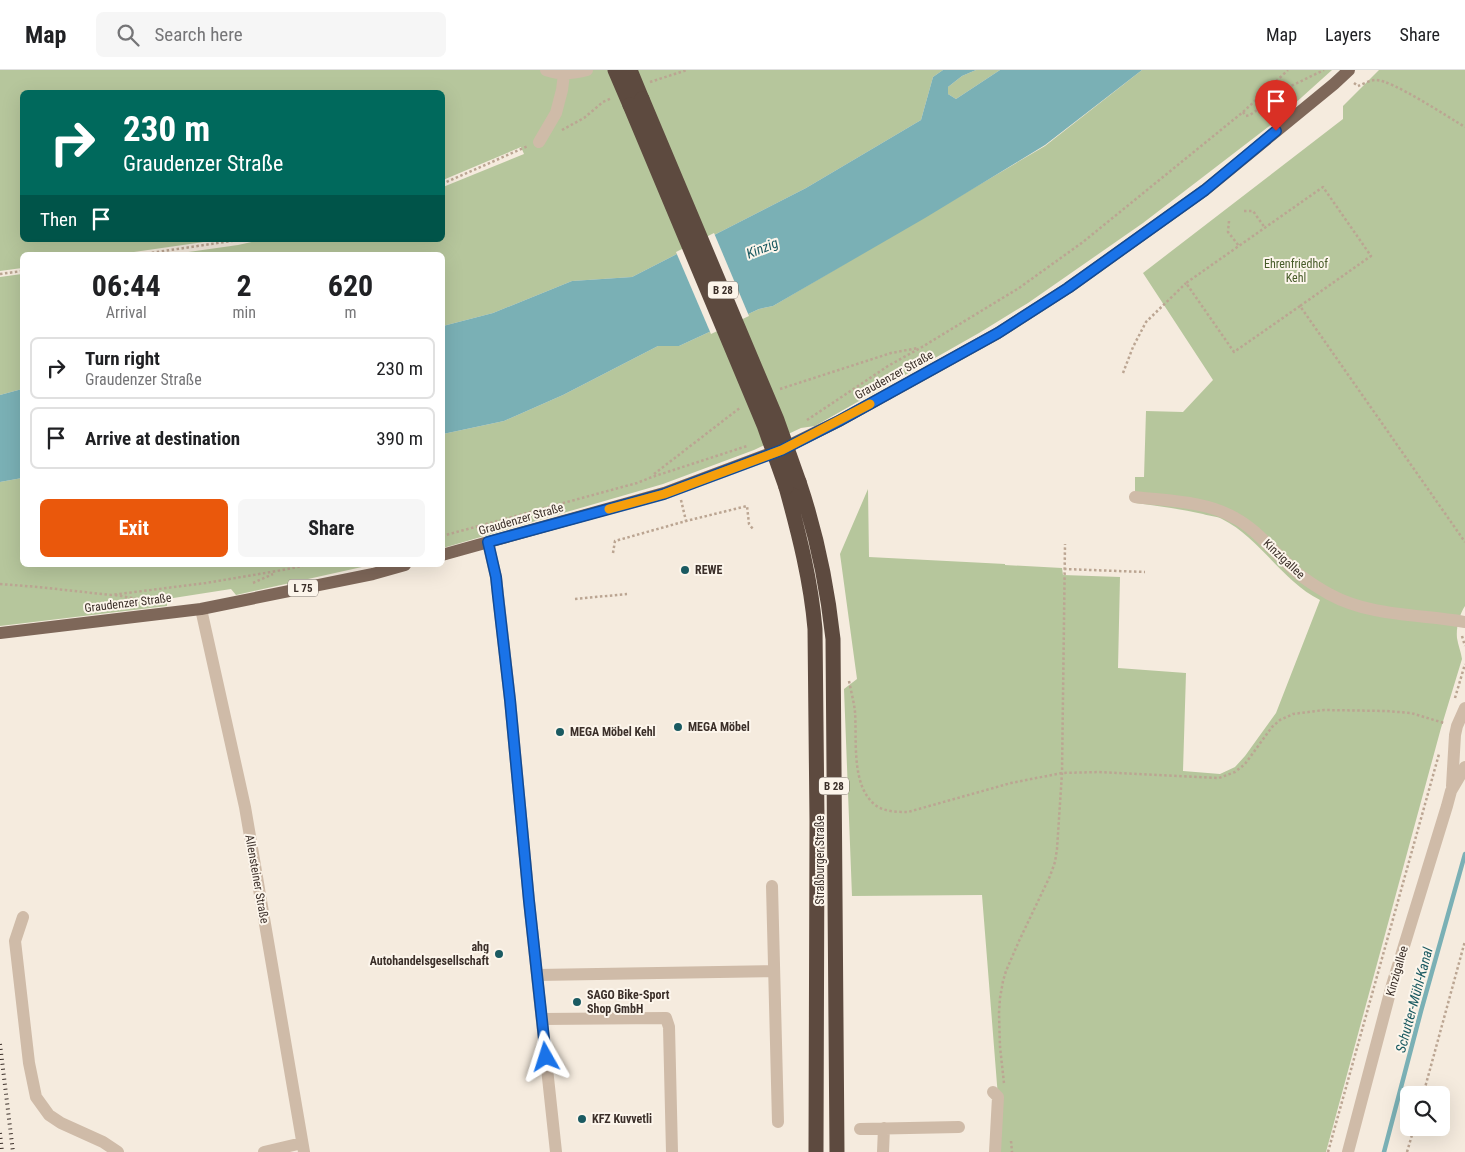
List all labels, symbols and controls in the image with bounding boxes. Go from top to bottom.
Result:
search box [96,12,446,57]
text: Map [25,21,66,49]
icon: search [114,21,142,49]
text: Search here [154,23,243,46]
text: Map [1266,24,1297,45]
text: Layers [1325,24,1372,45]
text: Share [1400,24,1440,45]
pin [1255,80,1297,131]
icon: arrive [1262,87,1290,115]
text: 230 m [123,109,210,150]
icon: right [40,110,105,175]
text: Graudenzer Straße [123,151,283,176]
icon: arrive [87,205,115,233]
text: Then [40,208,77,231]
water label: Kinzig [744,234,781,262]
park label: Ehrenfriedhof Kehl [1264,257,1328,285]
text: 06:44 [92,268,161,303]
text: 2 [237,268,252,303]
text: 620 [328,268,373,303]
road number: B 28 [708,282,738,298]
text: Arrival [106,303,147,322]
text: min [232,303,256,322]
text: m [344,303,356,322]
text: Turn right [85,347,160,370]
street label: Graudenzer Straße [852,347,936,402]
icon: right [42,354,70,382]
text: 230 m [376,357,423,380]
text: Graudenzer Straße [85,370,202,389]
icon: arrive [42,424,70,452]
text: Arrive at destination [85,427,240,450]
text: 390 m [376,427,423,450]
button: Exit [40,499,228,557]
button: Share [238,499,425,557]
street label: Graudenzer Straße [477,500,565,538]
street label: Kinzigallee [1260,536,1308,582]
place label: REWE [695,563,723,577]
marker: REWE [679,564,691,576]
road number: L 75 [288,579,318,596]
street label: Graudenzer Straße [84,591,173,615]
place label: MEGA Möbel [688,720,750,734]
marker: MEGA Möbel [672,721,684,733]
place label: MEGA Möbel Kehl [570,725,656,739]
marker: MEGA Möbel Kehl [554,726,566,738]
road number: B 28 [819,778,849,794]
street label: Straßburger Straße [813,815,827,905]
street label: Allensteiner Straße [242,833,272,925]
place label: ahg Autohandelsgesellschaft [370,940,489,968]
street label: Kinzigallee [1383,944,1411,998]
water label: Schutter-Mühl-Kanal [1392,945,1436,1054]
marker: ahg Autohandelsgesellschaft [493,948,505,960]
place label: SAGO Bike-Sport Shop GmbH [587,988,670,1016]
marker: SAGO Bike-Sport Shop GmbH [571,996,583,1008]
position arrow [519,1030,571,1082]
map controls [1400,1086,1450,1136]
button: search [1400,1086,1450,1136]
place label: KFZ Kuvvetli [592,1112,652,1126]
marker: KFZ Kuvvetli [576,1113,588,1125]

